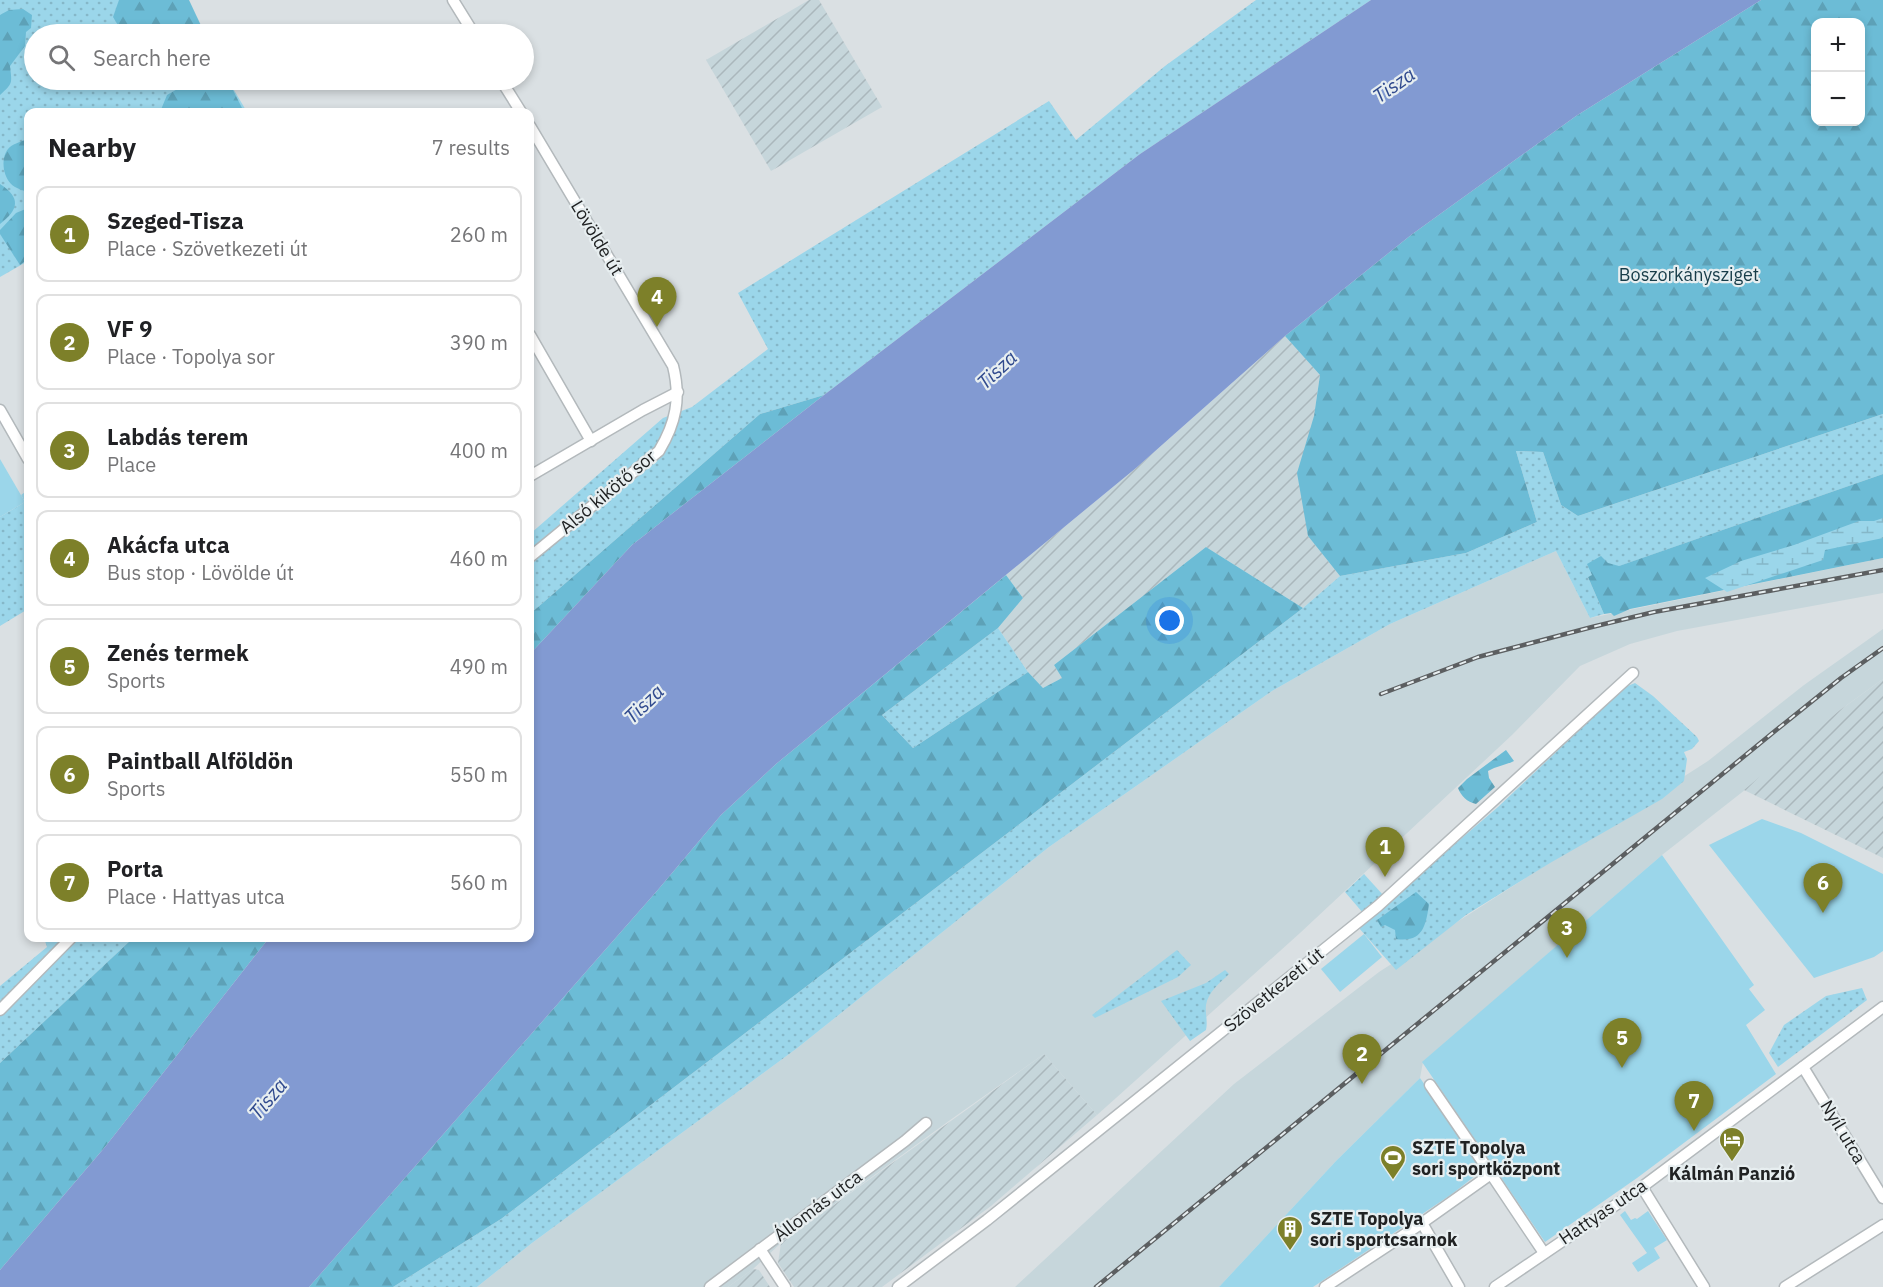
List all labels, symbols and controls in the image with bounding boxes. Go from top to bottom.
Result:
map controls [1811,18,1865,126]
button: + [1811,18,1865,72]
search box [24,24,534,90]
icon: search [45,41,78,74]
text: Search here [93,43,211,72]
water label: Tisza [1367,60,1420,109]
button: − [1811,72,1865,126]
text: Nearby [48,130,136,164]
text: 7 results [432,134,510,161]
street label: Lövölde út [566,196,629,279]
text: Szeged-Tisza [107,206,244,235]
text: 1 [64,221,76,248]
text: 260 m [450,221,508,248]
text: Place · Szövetkezeti út [107,235,308,262]
park label: Boszorkánysziget [1619,263,1759,286]
pin: 4 [638,278,676,327]
text: VF 9 [107,314,153,343]
text: 2 [64,329,76,356]
text: 390 m [450,329,508,356]
text: Place · Topolya sor [107,343,275,370]
water label: Tisza [971,344,1023,395]
text: Labdás terem [107,422,248,451]
text: 3 [64,437,76,464]
text: 400 m [450,437,508,464]
street label: Alsó kikötő sor [555,444,661,539]
text: Place [107,451,156,478]
text: Akácfa utca [107,530,230,559]
text: 4 [64,545,76,572]
text: 460 m [450,545,508,572]
text: Bus stop · Lövölde út [107,559,294,586]
your location [1155,606,1184,635]
text: Zenés termek [107,638,249,667]
text: 5 [64,653,76,680]
text: 490 m [450,653,508,680]
text: Sports [107,667,166,694]
water label: Tisza [618,678,670,729]
text: Paintball Alföldön [107,746,293,775]
text: 6 [64,761,76,788]
text: 550 m [450,761,508,788]
text: Sports [107,775,166,802]
pin: 1 [1366,828,1404,877]
text: Porta [107,854,163,883]
pin: 6 [1804,864,1842,913]
text: 7 [64,869,76,896]
text: 560 m [450,869,508,896]
text: Place · Hattyas utca [107,883,285,910]
pin: 3 [1548,908,1586,958]
street label: Szövetkezeti út [1219,942,1328,1037]
pin: 5 [1602,1018,1642,1068]
pin: 2 [1342,1034,1382,1084]
water label: Tisza [242,1072,293,1125]
pin: 7 [1674,1082,1714,1131]
street label: Nyíl utca [1815,1096,1872,1168]
hotel icon: Kálmán Panzió [1717,1125,1747,1163]
place label: SZTE Topolya sori sportközpont [1412,1136,1560,1180]
sports icon: SZTE Topolya sori sportközpont [1378,1143,1408,1181]
place label: Kálmán Panzió [1669,1162,1795,1185]
street label: Állomás utca [769,1165,867,1246]
street label: Hattyas utca [1554,1174,1651,1249]
place label: SZTE Topolya sori sportcsarnok [1310,1207,1458,1251]
building icon: SZTE Topolya sori sportcsarnok [1275,1214,1305,1252]

